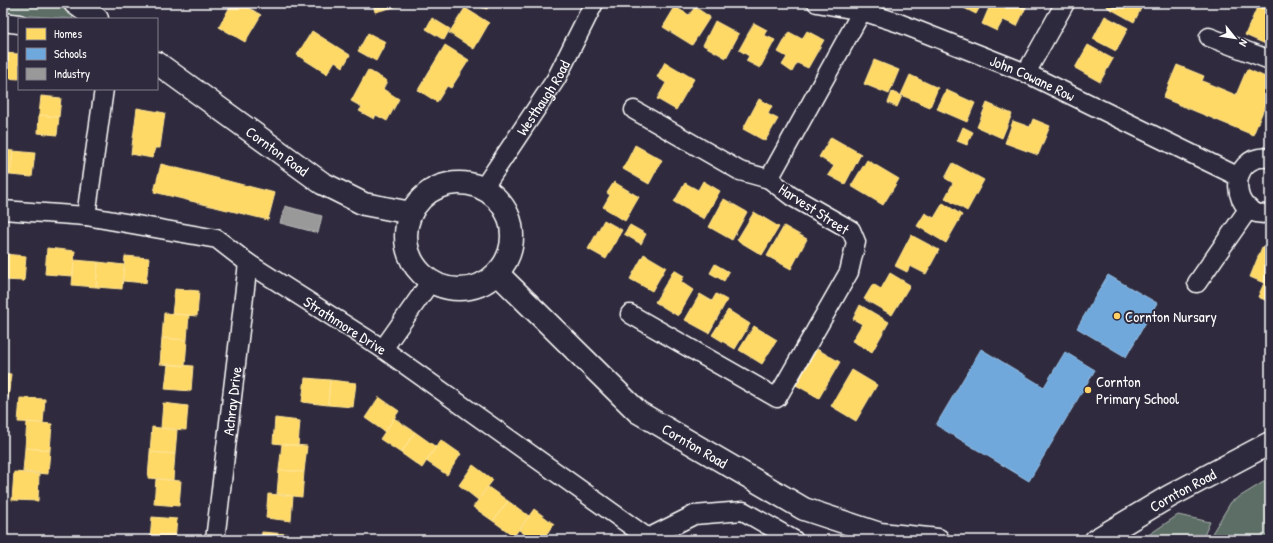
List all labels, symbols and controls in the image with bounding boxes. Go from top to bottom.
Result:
legend [18,18,158,90]
north arrow [1215,18,1255,58]
text: Homes [54,25,82,42]
text: N [1236,37,1251,49]
text: Schools [54,45,87,62]
street label: John Cowane Row [987,49,1079,106]
street label: Westhaugh Road [511,56,574,139]
text: Industry [54,65,90,82]
street label: Cornton Road [242,121,313,181]
street label: Harvest Street [775,178,854,240]
street label: Strathmore Drive [300,291,392,359]
place label: Cornton Nursary [1125,306,1217,327]
marker: Cornton Nursary [1112,311,1122,321]
street label: Achray Drive [217,365,246,437]
place label: Cornton Primary School [1096,371,1179,409]
marker: Cornton Primary School [1083,385,1093,395]
street label: Cornton Road [658,418,732,473]
street label: Cornton Road [1145,463,1220,517]

